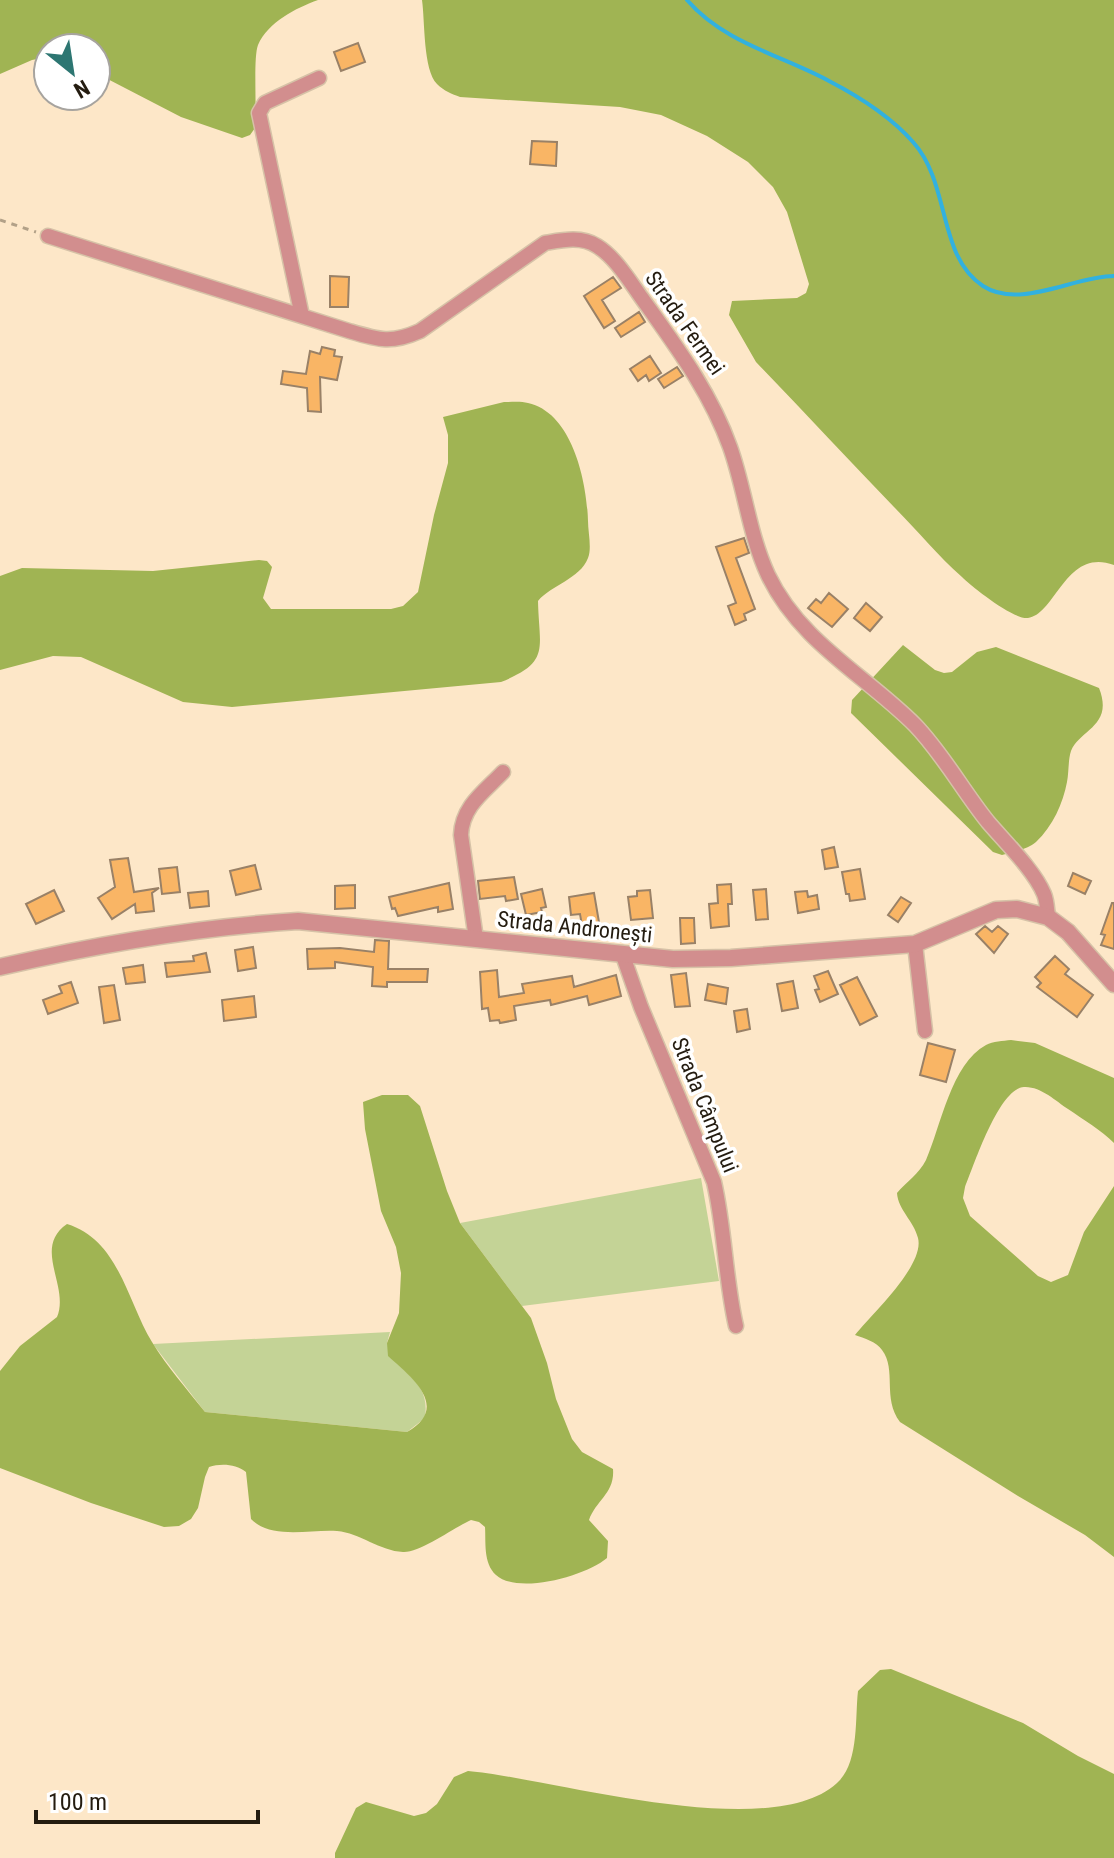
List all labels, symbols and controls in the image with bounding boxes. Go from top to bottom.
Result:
north arrow [32,32,112,112]
text: N [70,75,94,103]
street label: Strada Fermei [640,266,730,380]
street label: Strada Andronești [496,906,654,949]
street label: Strada Câmpului [667,1034,743,1176]
scale bar [36,1774,258,1824]
text: 100 m [48,1788,107,1816]

